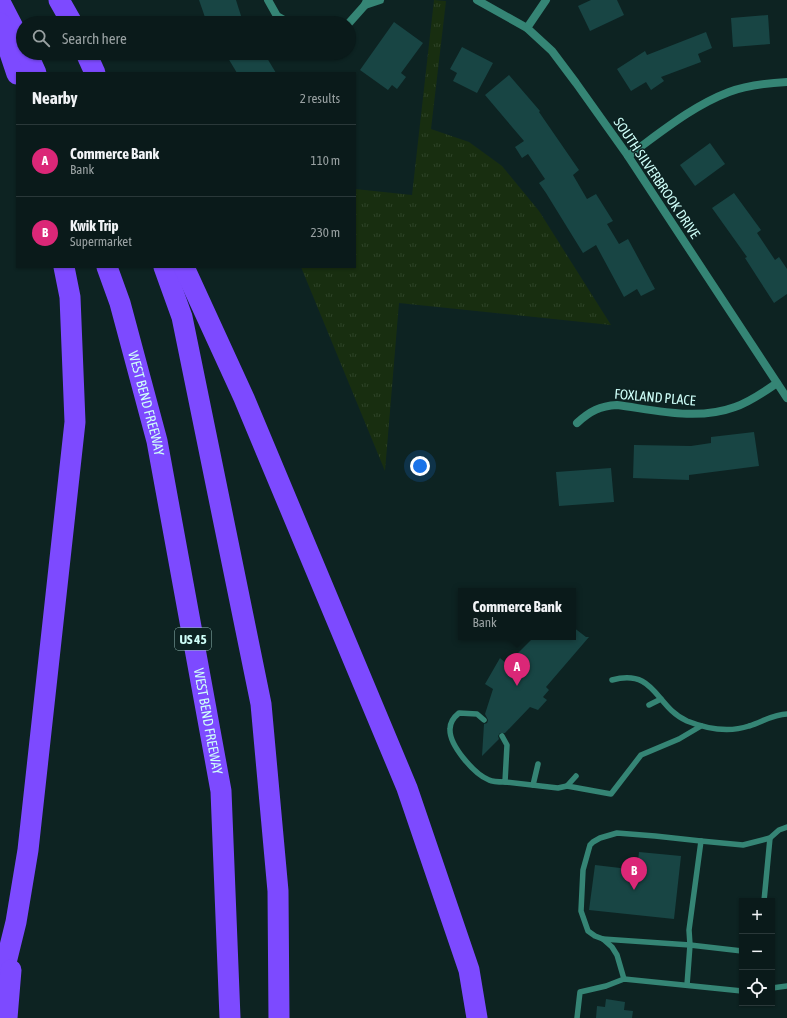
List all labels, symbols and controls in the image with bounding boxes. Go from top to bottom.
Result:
search box [16,16,356,60]
icon: search [30,27,52,49]
text: Search here [62,30,127,47]
text: Nearby [32,88,78,108]
text: 2 results [300,91,340,106]
street label: SOUTH SILVERBROOK DRIVE [611,115,703,241]
text: Commerce Bank [70,145,159,162]
text: A [42,153,48,168]
text: 110 m [311,153,340,168]
text: Bank [70,162,94,177]
text: Kwik Trip [70,217,119,234]
text: B [42,225,48,240]
text: 230 m [311,225,340,240]
text: Supermarket [70,234,132,249]
street label: WEST BEND FREEWAY [125,349,168,458]
street label: FOXLAND PLACE [614,385,696,409]
your location [410,456,430,476]
popup [458,588,576,640]
text: Commerce Bank [472,598,562,615]
text: Bank [472,615,497,630]
road number: US 45 [175,628,211,650]
pin: A [504,653,530,686]
street label: WEST BEND FREEWAY [191,667,226,776]
pin: B [621,857,647,890]
map controls [739,898,775,1006]
button: + [739,898,775,934]
button: − [739,934,775,970]
button: locate [739,970,775,1006]

